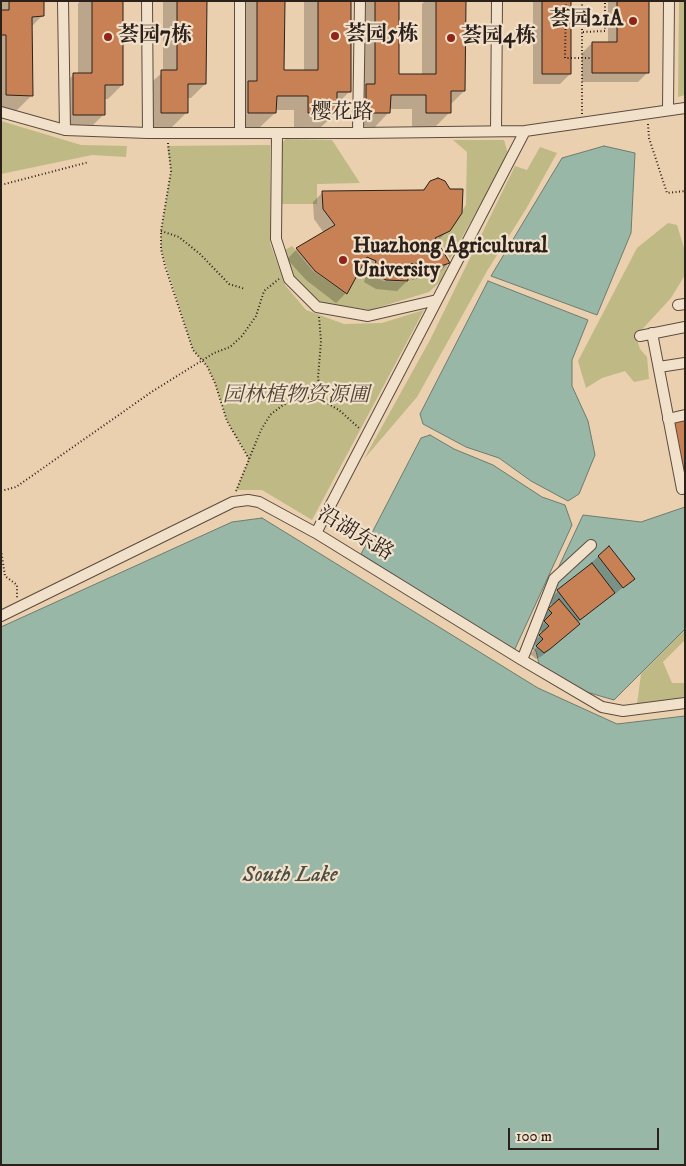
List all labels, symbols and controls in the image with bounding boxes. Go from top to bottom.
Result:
place label: 荟园21A [550,8,623,34]
marker: 荟园21A [627,15,639,27]
place label: 荟园5栋 [345,23,418,49]
place label: 荟园7栋 [118,24,192,50]
place label: 荟园4栋 [461,25,536,51]
marker: 荟园5栋 [329,30,341,42]
marker: 荟园7栋 [102,31,114,43]
marker: 荟园4栋 [445,32,457,44]
street label: 樱花路 [311,101,373,127]
place label: Huazhong Agricultural University [353,235,547,285]
marker: Huazhong Agricultural University [337,254,349,266]
park label: 园林植物资源圃 [223,384,369,410]
street label: 沿湖东路 [313,503,397,567]
water label: South Lake [242,863,338,889]
scale bar [511,1118,662,1150]
text: 100 m [516,1127,552,1146]

